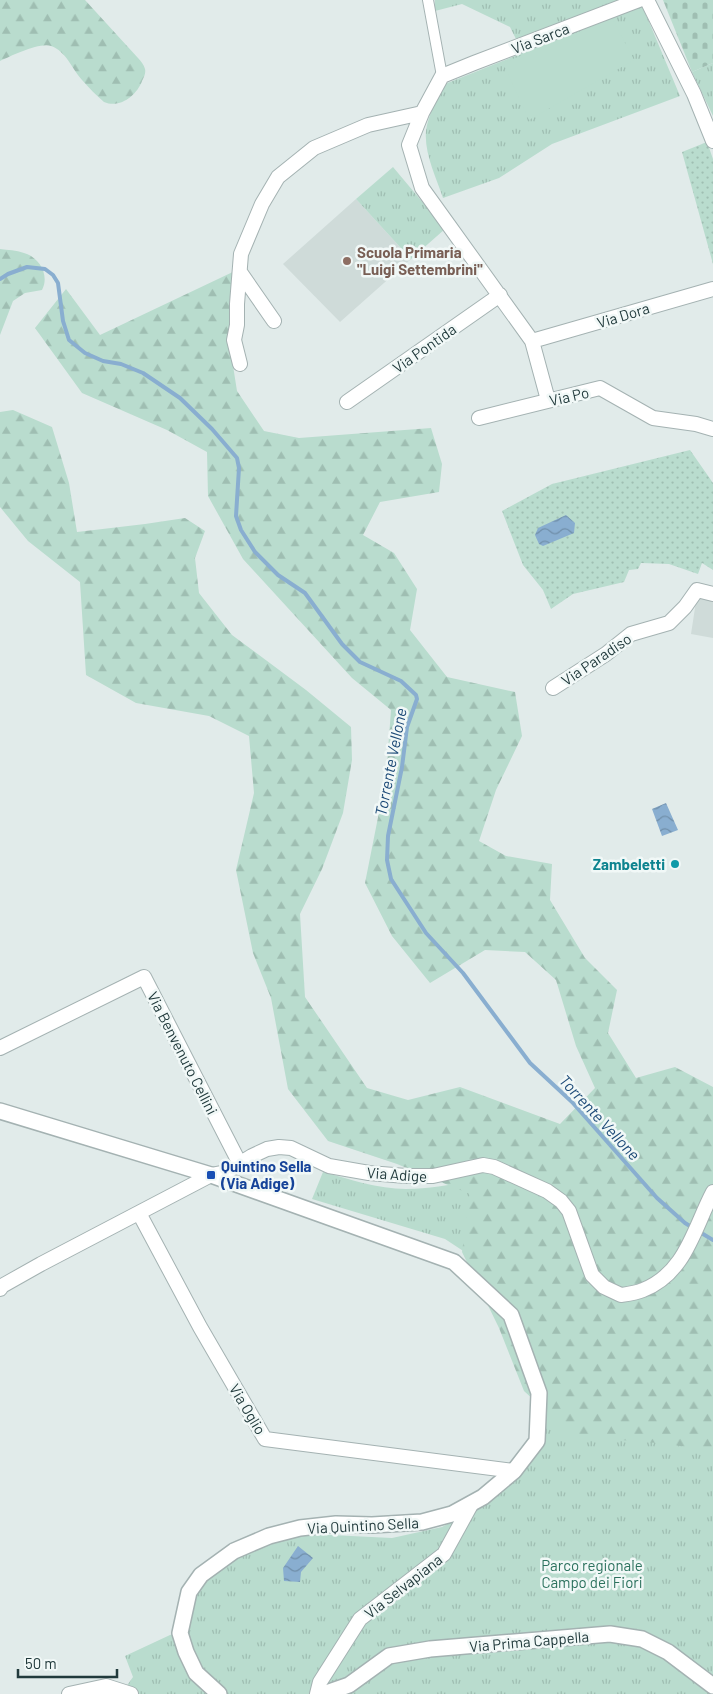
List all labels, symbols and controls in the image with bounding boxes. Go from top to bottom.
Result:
street label: Via Sarca [508,19,572,57]
place label: Scuola Primaria "Luigi Settembrini" [357,243,483,278]
marker: Scuola Primaria "Luigi Settembrini" [341,255,353,267]
street label: Via Dora [595,299,651,331]
street label: Via Pontida [389,320,459,376]
street label: Via Po [547,383,591,409]
street label: Via Paradiso [558,629,634,689]
water label: Torrente Vellone [370,706,410,818]
place label: Zambeletti [593,855,665,873]
marker: Zambeletti [669,858,681,870]
street label: Via Benvenuto Cellini [144,988,222,1118]
water label: Torrente Vellone [556,1070,644,1164]
place label: Quintino Sella (Via Adige) [220,1157,312,1192]
street label: Via Adige [366,1163,428,1185]
marker: Quintino Sella (Via Adige) [205,1169,217,1181]
street label: Via Oglio [226,1380,270,1438]
street label: Via Quintino Sella [307,1513,419,1537]
street label: Via Selvapiana [361,1550,445,1622]
park label: Parco regionale Campo dei Fiori [541,1556,643,1591]
street label: Via Prima Cappella [468,1627,590,1655]
scale bar [18,1646,116,1678]
text: 50 m [25,1654,57,1672]

